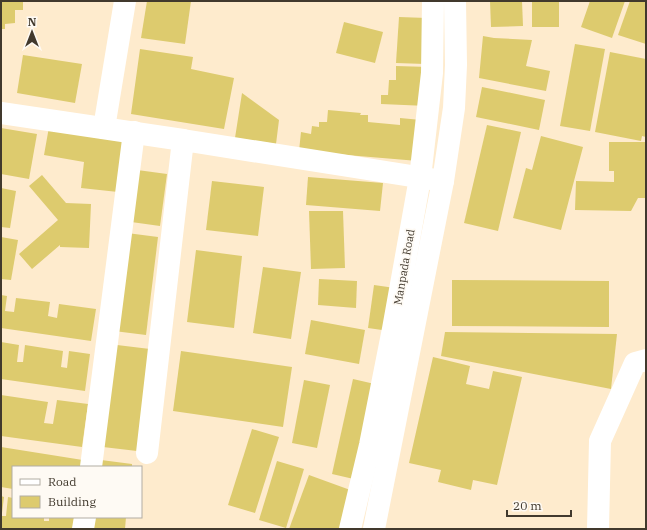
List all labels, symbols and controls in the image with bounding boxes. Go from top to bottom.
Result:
north arrow [12,12,52,52]
text: N [28,15,37,29]
street label: Manpada Road [390,228,418,306]
legend [12,466,142,518]
text: Road [48,474,77,489]
scale bar [507,492,571,518]
text: Building [48,494,96,509]
text: 20 m [513,498,542,513]

